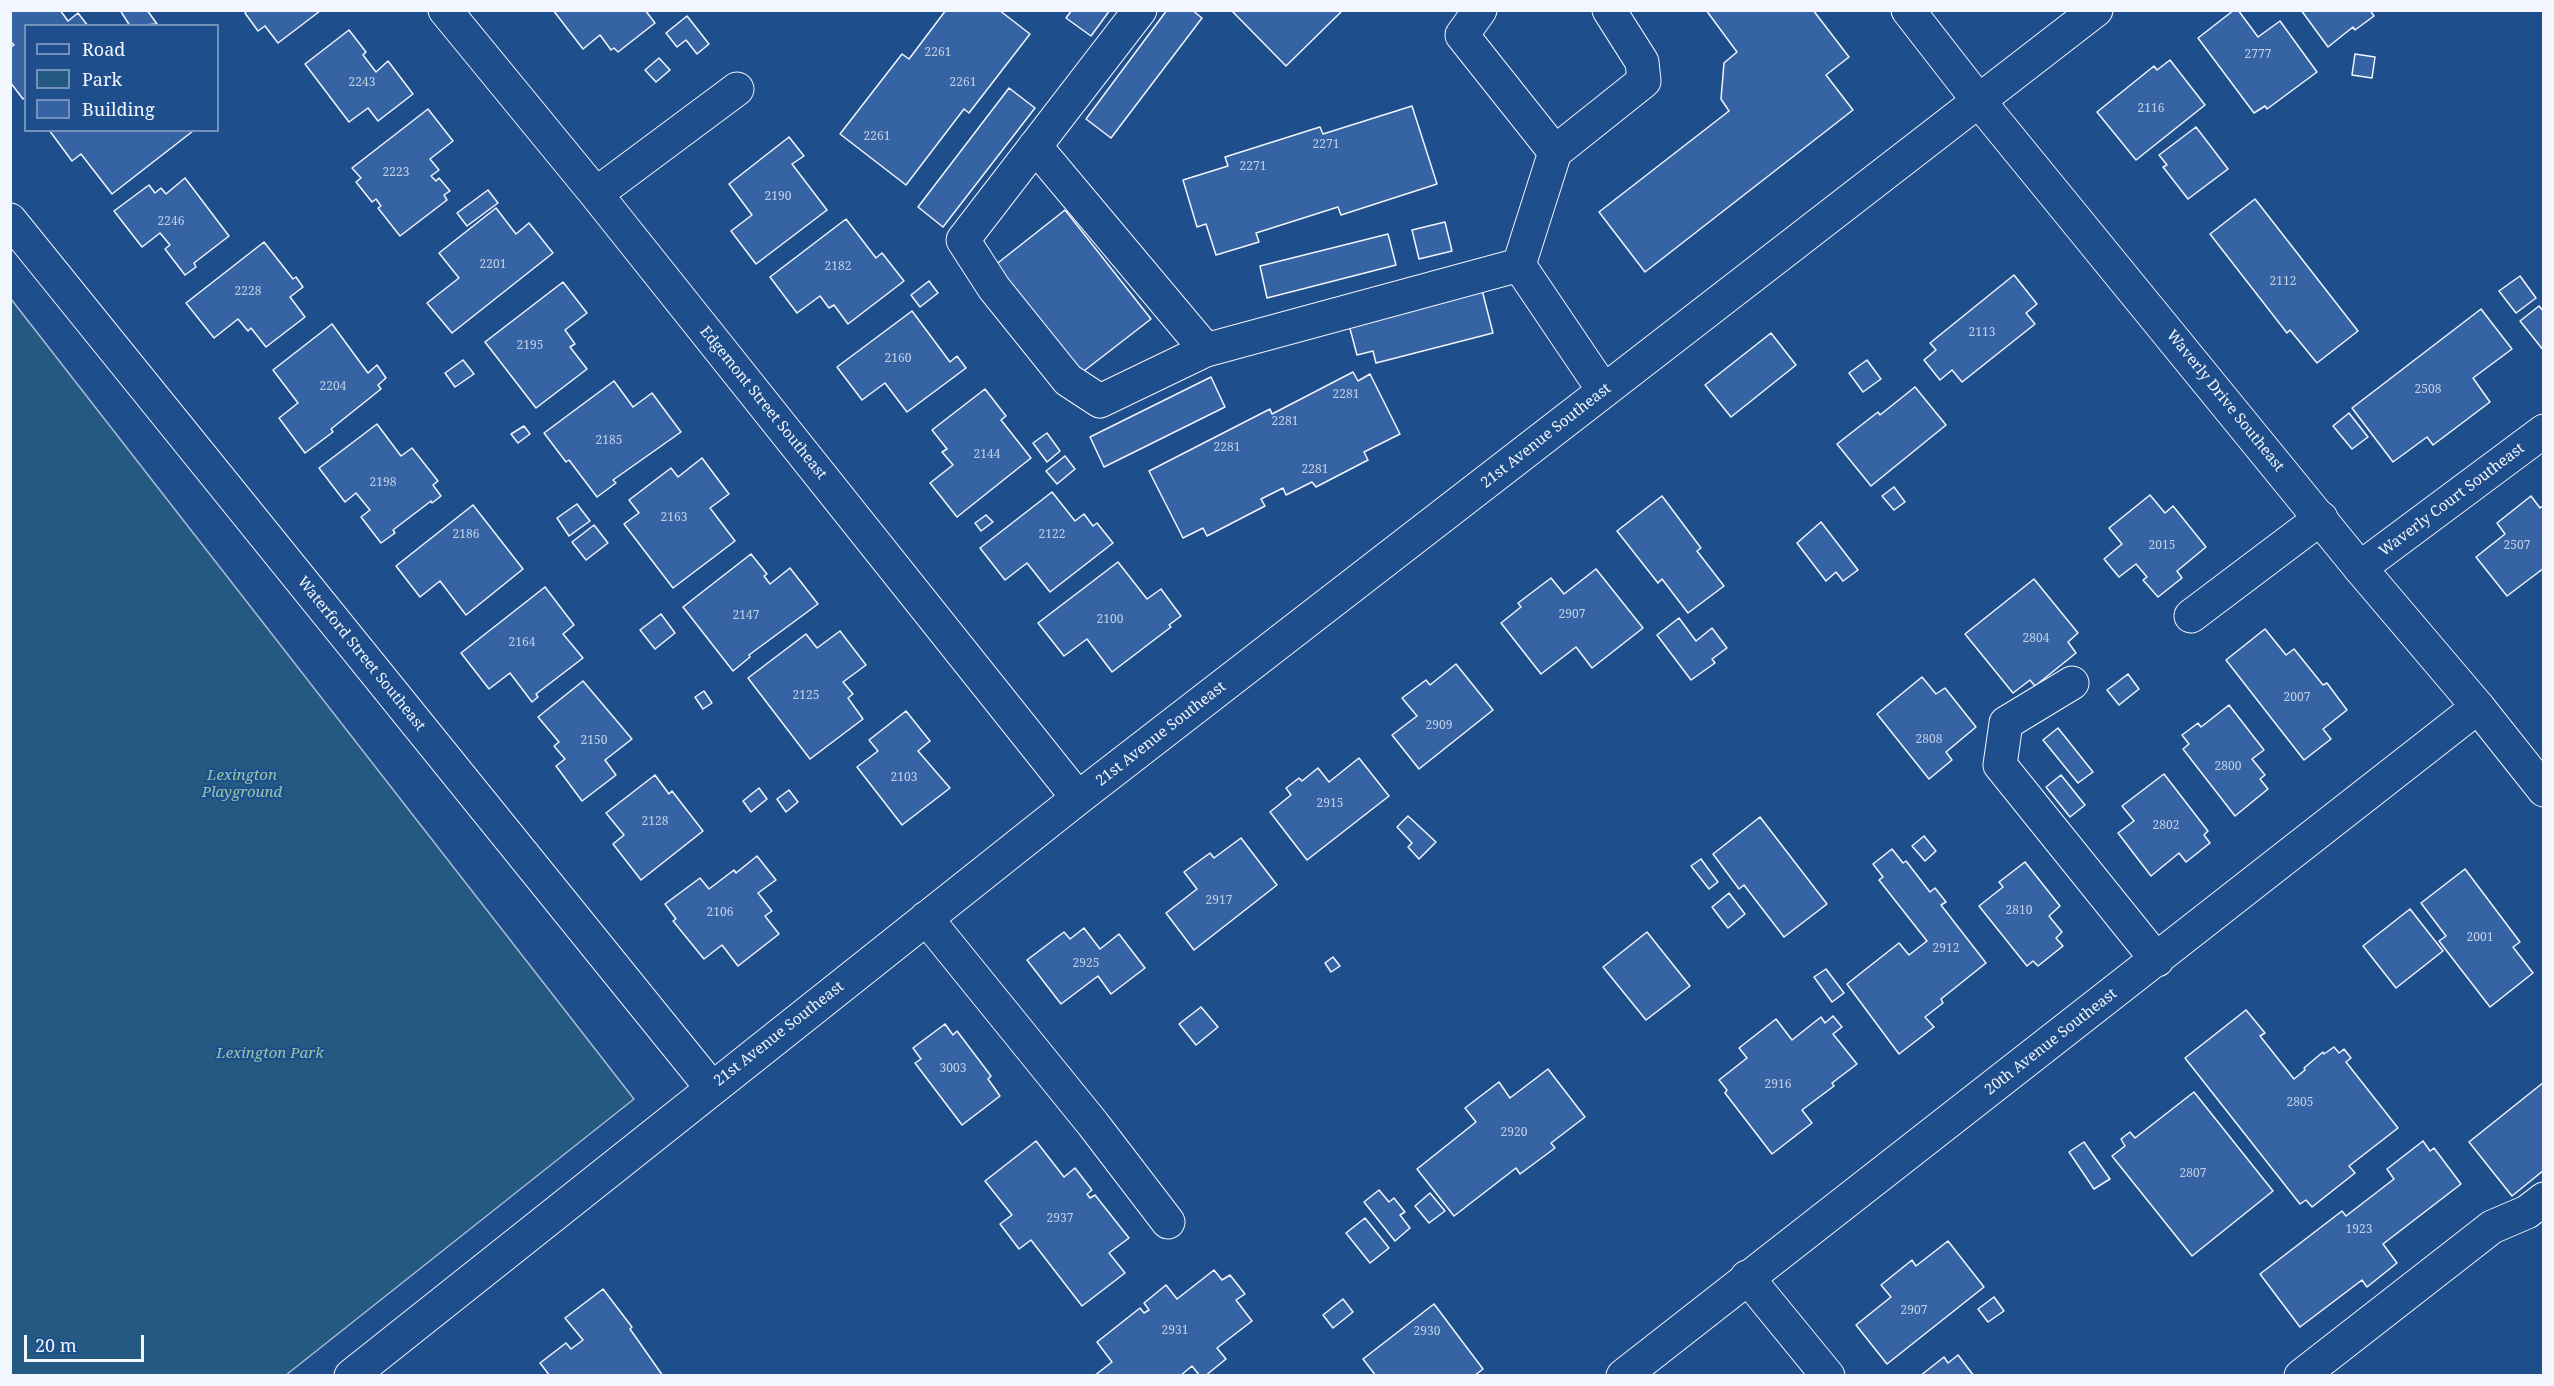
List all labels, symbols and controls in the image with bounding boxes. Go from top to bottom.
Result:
legend [24,24,219,132]
text: Road [82,37,125,61]
house number: 2261 [925,46,951,60]
house number: 2777 [2245,48,2271,62]
text: Park [82,67,122,91]
house number: 2243 [349,76,375,90]
house number: 2261 [950,76,976,90]
text: Building [82,97,155,121]
house number: 2116 [2138,102,2164,116]
house number: 2261 [864,130,890,144]
house number: 2271 [1313,138,1339,152]
house number: 2271 [1240,160,1266,174]
house number: 2223 [383,166,409,180]
house number: 2190 [765,190,791,204]
house number: 2246 [158,215,184,229]
house number: 2201 [480,258,506,272]
house number: 2182 [825,260,851,274]
house number: 2112 [2270,275,2296,289]
house number: 2228 [235,285,261,299]
street label: Edgemont Street Southeast [696,323,830,483]
house number: 2113 [1969,326,1995,340]
street label: Waverly Drive Southeast [2162,327,2288,475]
house number: 2195 [517,339,543,353]
house number: 2160 [885,352,911,366]
house number: 2204 [320,380,346,394]
street label: 21st Avenue Southeast [1477,380,1615,492]
house number: 2508 [2415,383,2441,397]
house number: 2281 [1333,388,1359,402]
house number: 2281 [1272,415,1298,429]
house number: 2185 [596,434,622,448]
street label: Waverly Court Southeast [2376,439,2528,561]
house number: 2281 [1214,441,1240,455]
house number: 2144 [974,448,1000,462]
house number: 2281 [1302,463,1328,477]
house number: 2198 [370,476,396,490]
house number: 2163 [661,511,687,525]
house number: 2186 [453,528,479,542]
house number: 2122 [1039,528,1065,542]
house number: 2015 [2149,539,2175,553]
house number: 2507 [2504,539,2530,553]
street label: Waterford Street Southeast [293,573,429,735]
house number: 2907 [1559,608,1585,622]
house number: 2147 [733,609,759,623]
house number: 2100 [1097,613,1123,627]
house number: 2804 [2023,632,2049,646]
house number: 2164 [509,636,535,650]
street label: 21st Avenue Southeast [1092,678,1230,790]
house number: 2125 [793,689,819,703]
house number: 2007 [2284,691,2310,705]
house number: 2909 [1426,719,1452,733]
house number: 2808 [1916,733,1942,747]
house number: 2150 [581,734,607,748]
house number: 2800 [2215,760,2241,774]
park label: Lexington Playground [202,767,282,802]
house number: 2103 [891,771,917,785]
house number: 2915 [1317,797,1343,811]
house number: 2128 [642,815,668,829]
house number: 2802 [2153,819,2179,833]
house number: 2917 [1206,894,1232,908]
house number: 2810 [2006,904,2032,918]
house number: 2106 [707,906,733,920]
house number: 2001 [2467,931,2493,945]
house number: 2912 [1933,942,1959,956]
house number: 2925 [1073,957,1099,971]
street label: 21st Avenue Southeast [710,978,848,1090]
street label: 20th Avenue Southeast [1981,985,2121,1099]
park label: Lexington Park [216,1045,324,1063]
house number: 3003 [940,1062,966,1076]
house number: 2916 [1765,1078,1791,1092]
house number: 2805 [2287,1096,2313,1110]
house number: 2920 [1501,1126,1527,1140]
house number: 2807 [2180,1167,2206,1181]
house number: 2937 [1047,1212,1073,1226]
house number: 1923 [2346,1223,2372,1237]
house number: 2907 [1901,1304,1927,1318]
scale bar [27,1323,147,1361]
house number: 2931 [1162,1324,1188,1338]
house number: 2930 [1414,1325,1440,1339]
text: 20 m [35,1333,77,1357]

